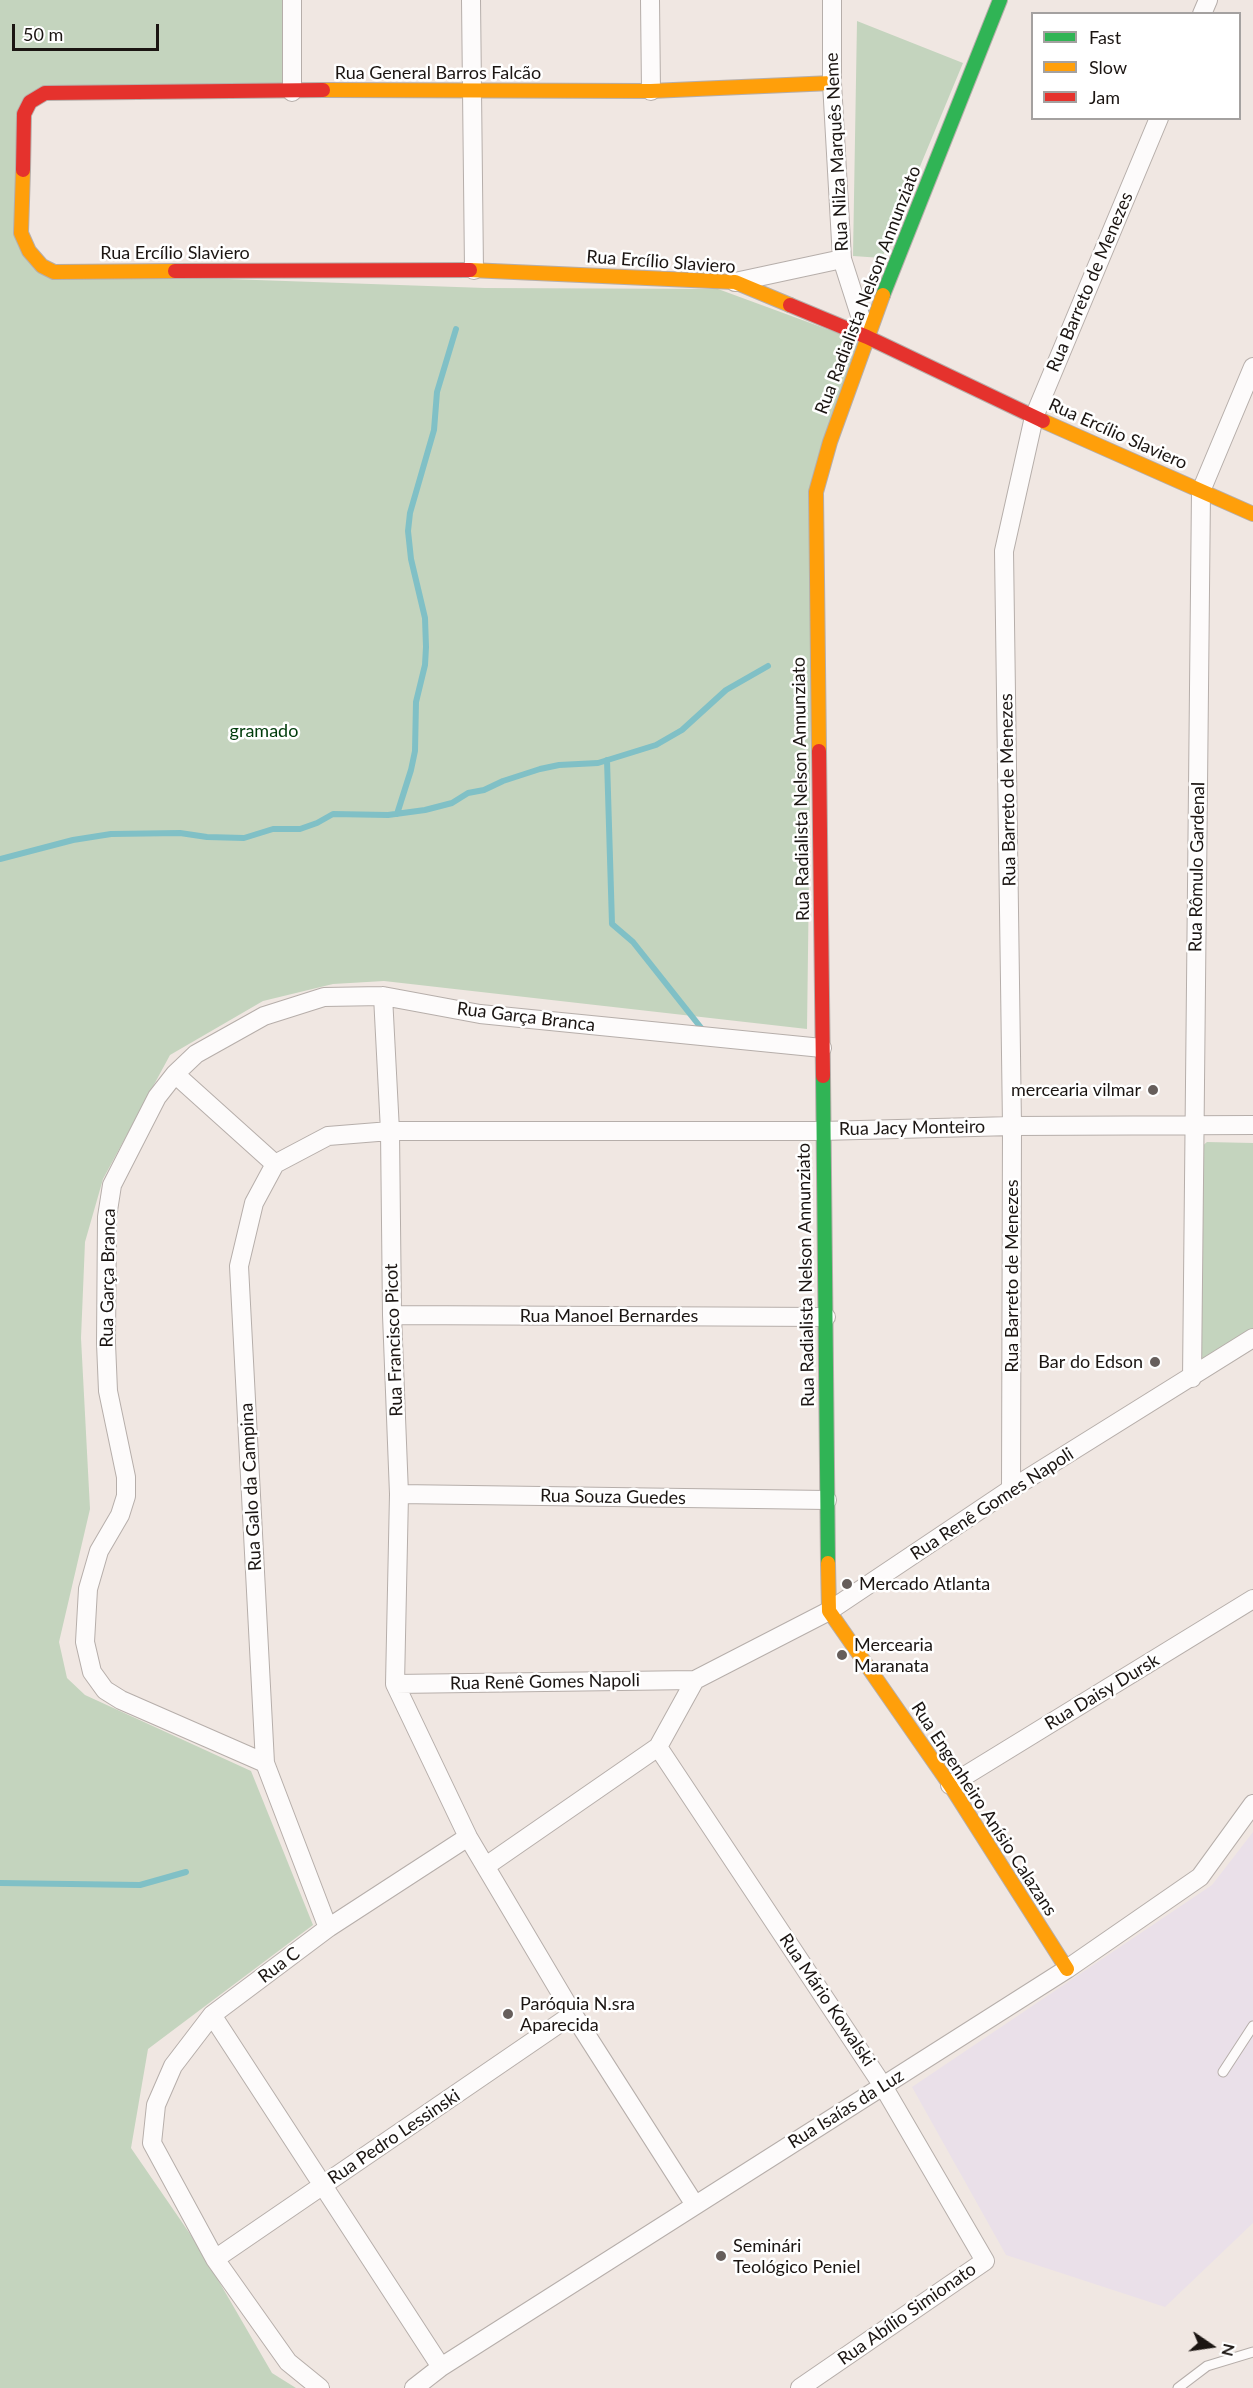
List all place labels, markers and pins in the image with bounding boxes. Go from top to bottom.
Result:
place label: mercearia vilmar [1011,1079,1141,1101]
marker: mercearia vilmar [1146,1083,1160,1097]
place label: Bar do Edson [1038,1351,1143,1373]
marker: Bar do Edson [1148,1355,1162,1369]
place label: Mercado Atlanta [859,1573,990,1595]
marker: Mercado Atlanta [840,1577,854,1591]
place label: Mercearia Maranata [854,1634,933,1676]
marker: Mercearia Maranata [835,1648,849,1662]
place label: Paróquia N.sra Aparecida [520,1993,635,2036]
marker: Paróquia N.sra Aparecida [501,2007,515,2021]
place label: Seminári Teológico Peniel [733,2235,860,2278]
marker: Seminári Teológico Peniel [714,2249,728,2263]

